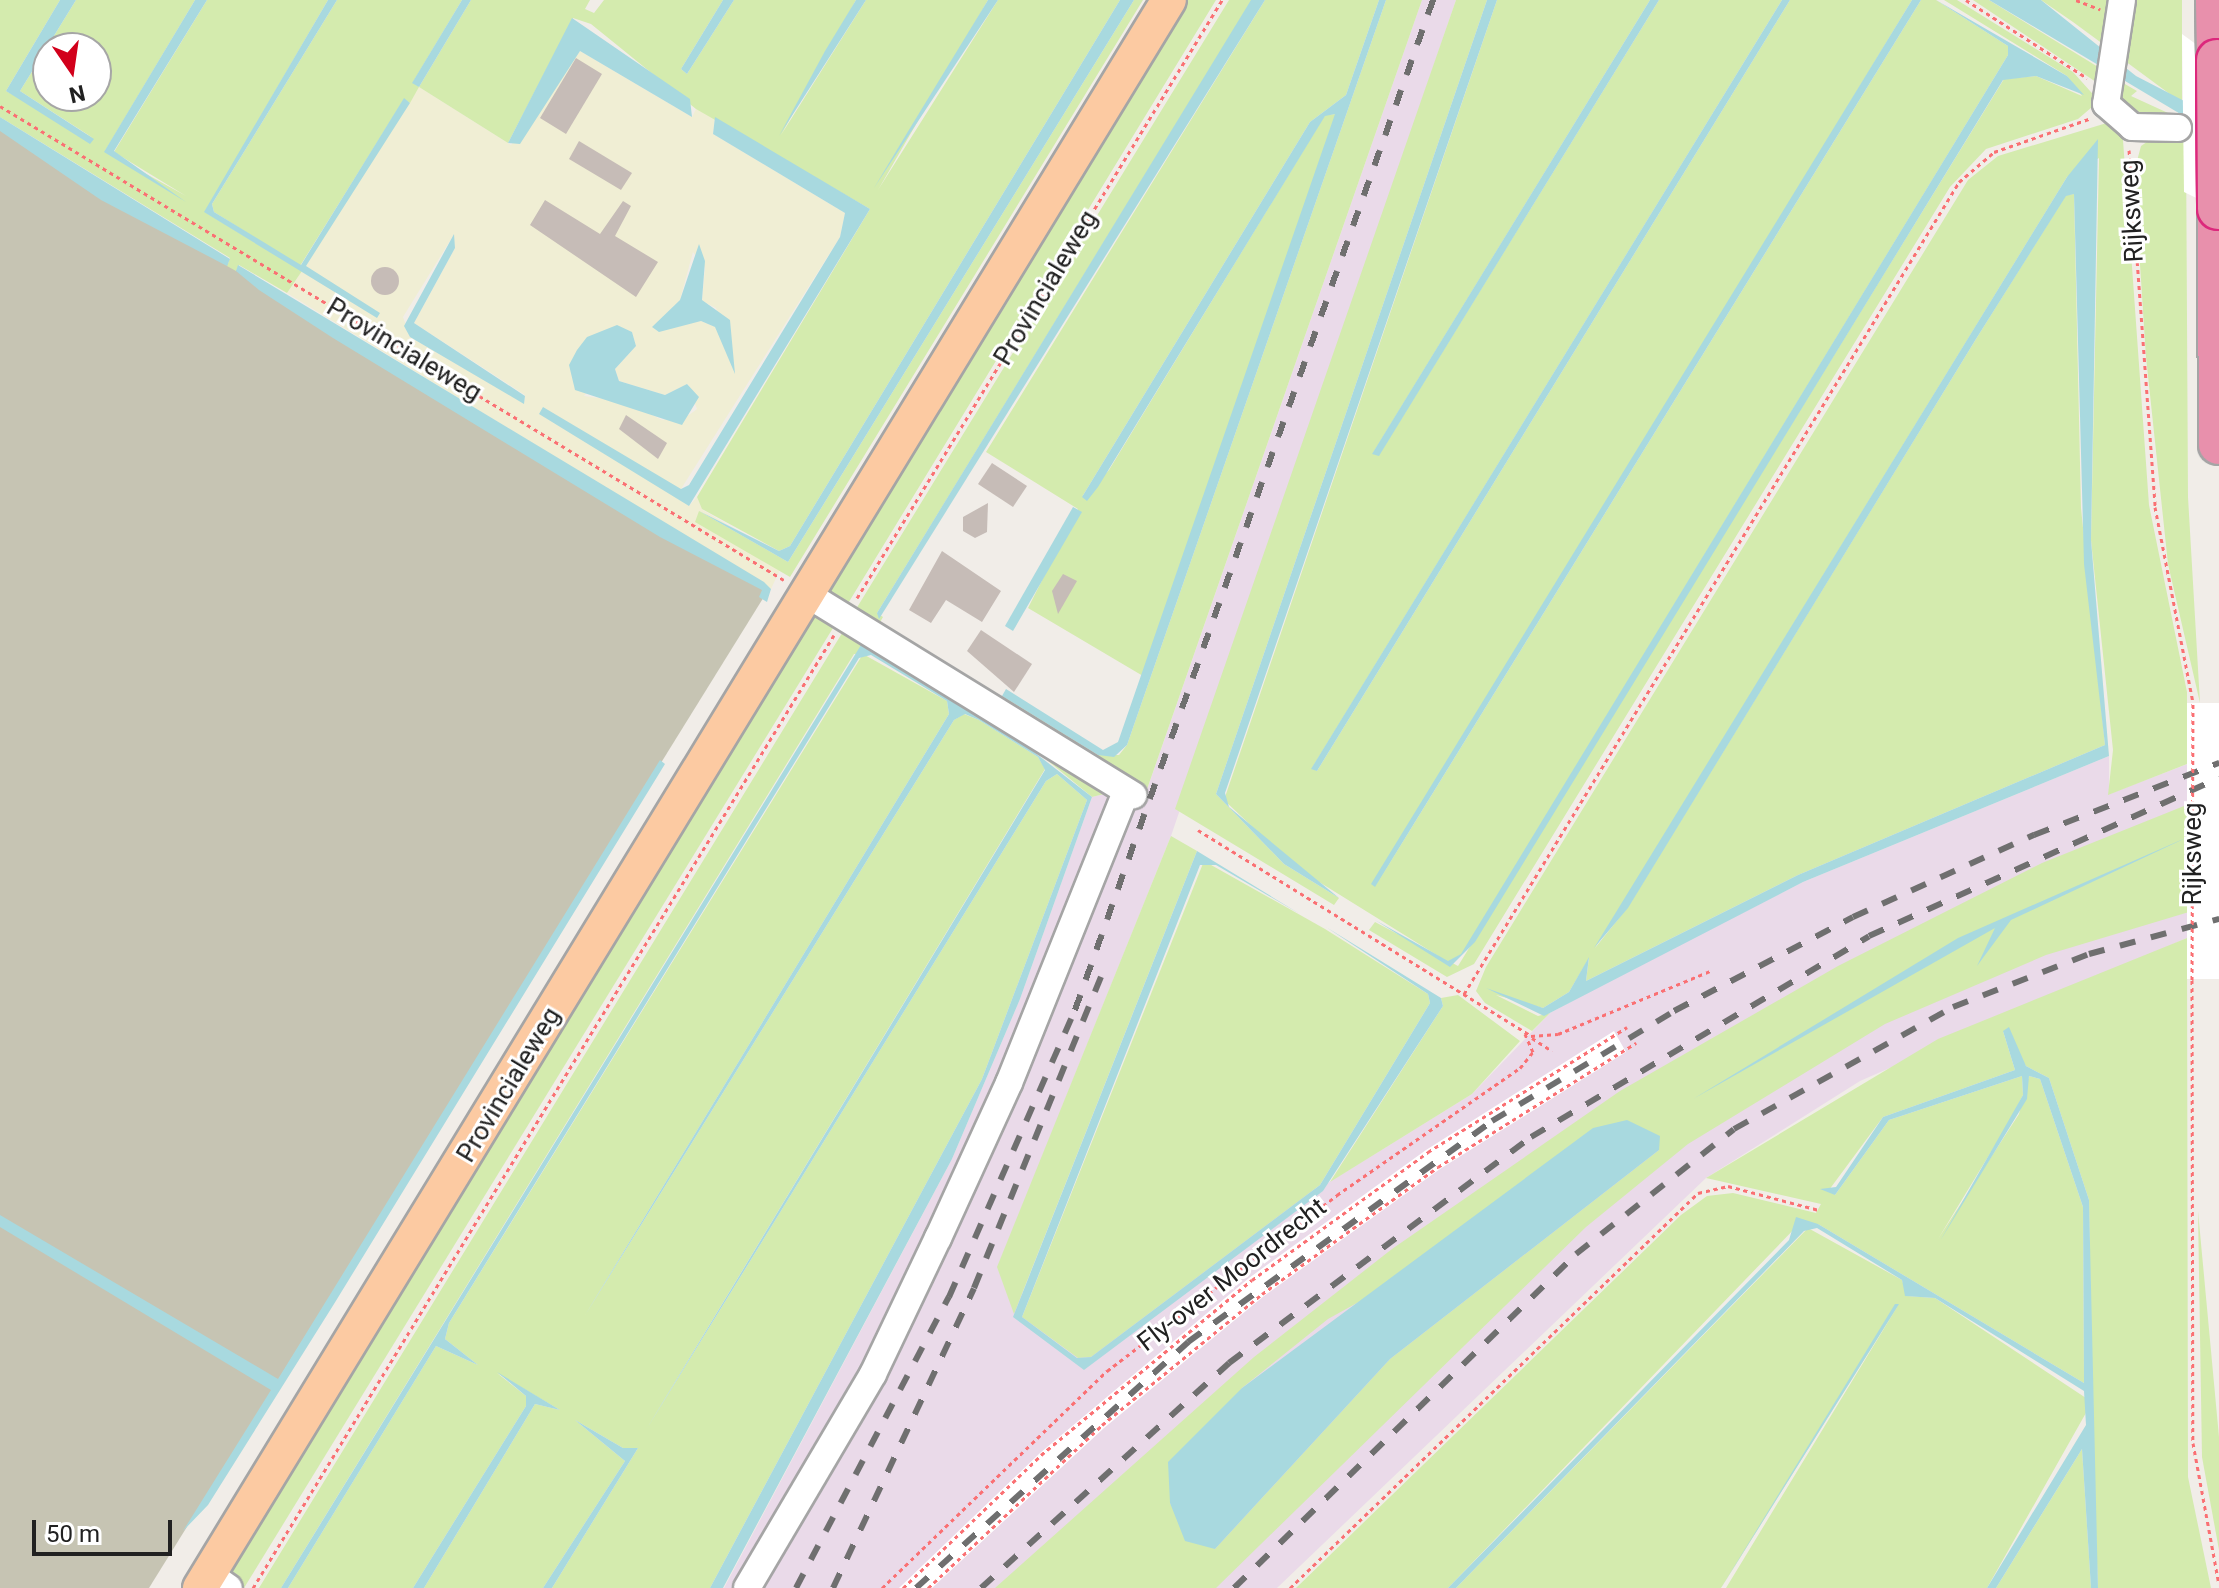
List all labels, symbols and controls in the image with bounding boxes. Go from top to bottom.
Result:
north arrow [32,32,112,112]
text: N [67,80,87,108]
street label: Rijksweg [2114,159,2150,263]
street label: Provincialeweg [988,205,1104,371]
street label: Provincialeweg [321,292,487,408]
street label: Rijksweg [2177,802,2209,906]
street label: Provincialeweg [451,1002,567,1168]
street label: Fly-over Moordrecht [1132,1192,1332,1358]
scale bar [36,1504,176,1554]
text: 50 m [46,1520,100,1548]

